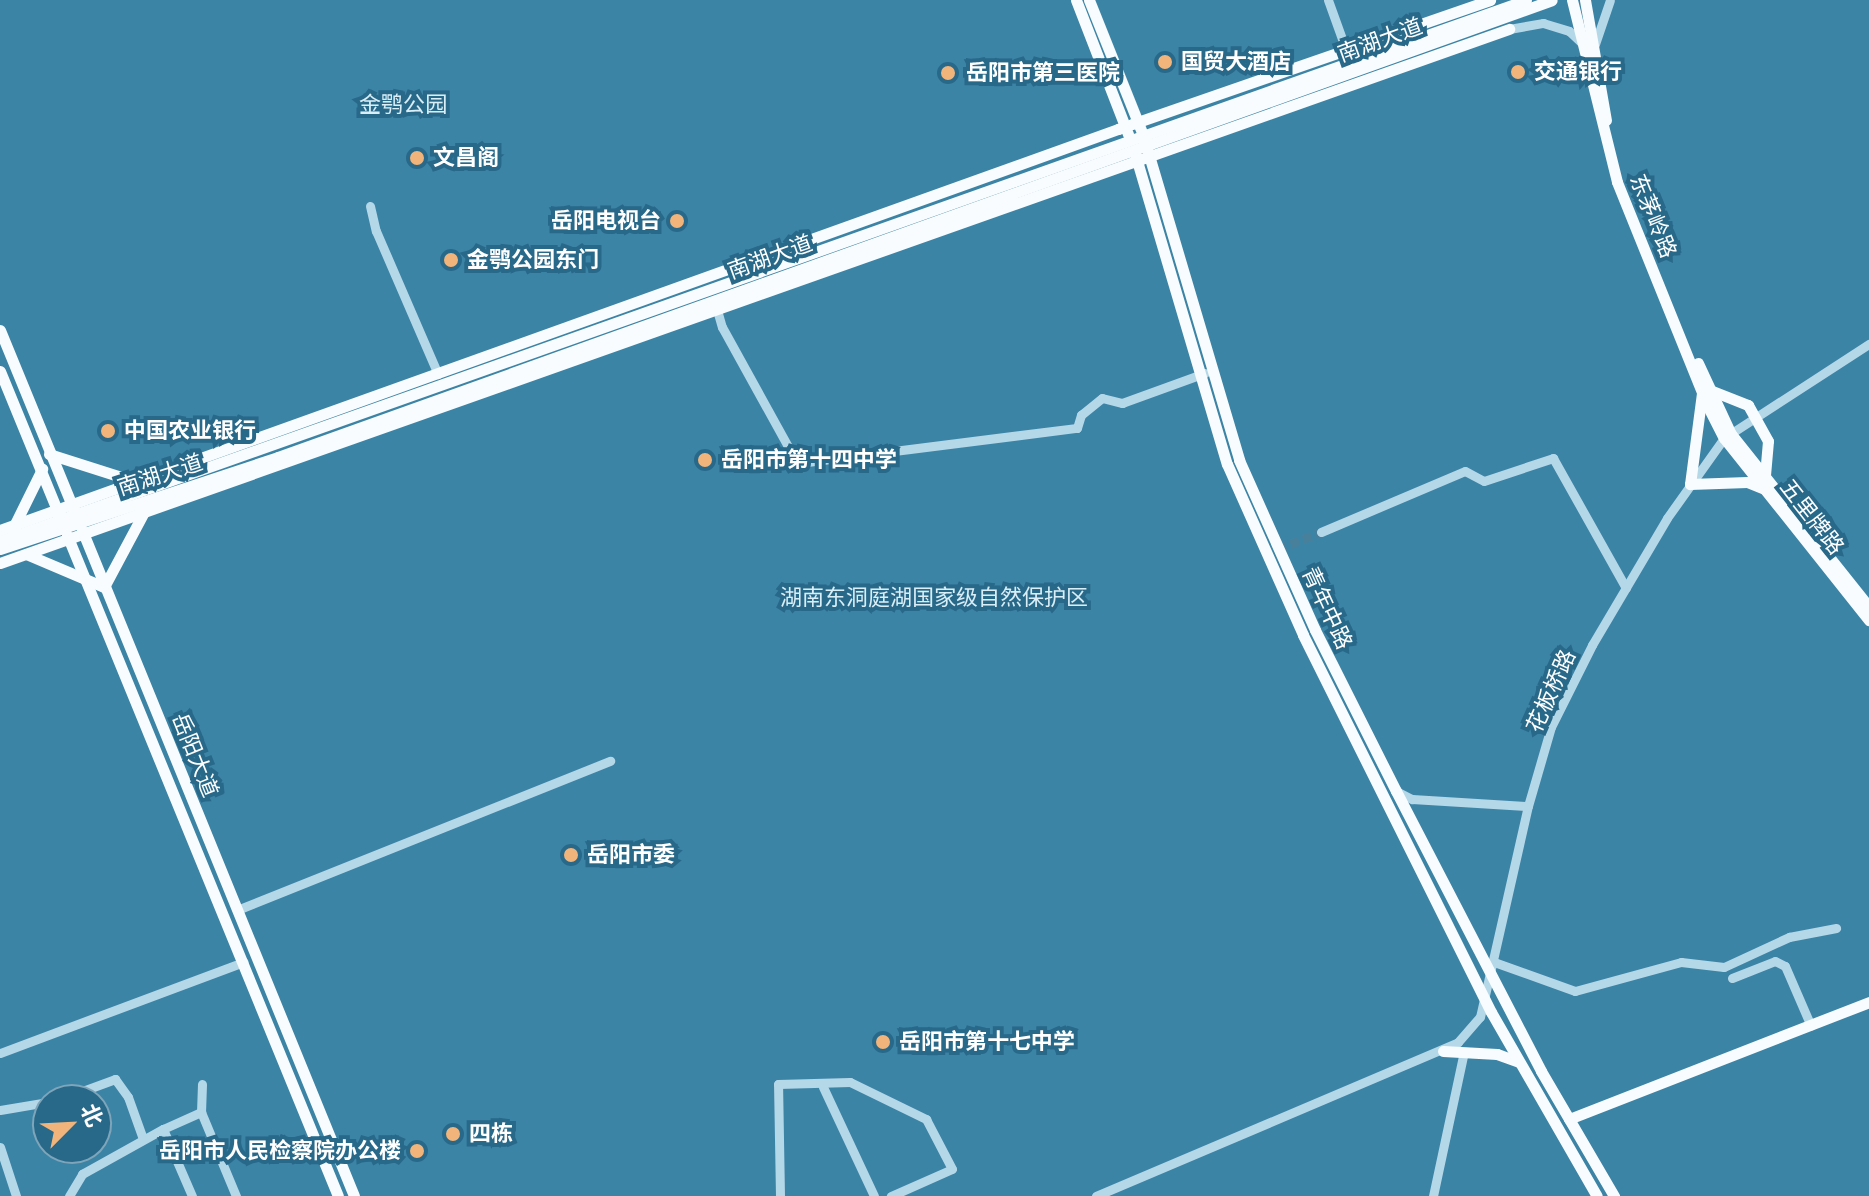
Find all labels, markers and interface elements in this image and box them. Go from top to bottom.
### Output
street label: 南湖大道 [1334,13,1426,67]
place label: 国贸大酒店 [1181,49,1291,75]
marker: 国贸大酒店 [1156,53,1174,71]
place label: 交通银行 [1534,59,1622,85]
place label: 岳阳市第三医院 [966,60,1120,86]
marker: 岳阳市第三医院 [937,62,959,84]
marker: 交通银行 [1509,63,1527,81]
park label: 金鹗公园 [359,92,447,118]
place label: 文昌阁 [433,145,499,171]
marker: 文昌阁 [408,149,426,167]
street label: 东茅岭路 [1624,170,1682,262]
place label: 岳阳电视台 [551,208,661,234]
marker: 岳阳电视台 [668,212,686,230]
street label: 南湖大道 [724,230,816,284]
place label: 金鹗公园东门 [467,247,599,273]
marker: 金鹗公园东门 [442,251,460,269]
place label: 中国农业银行 [124,418,256,444]
marker: 中国农业银行 [99,422,117,440]
place label: 岳阳市第十四中学 [721,447,897,473]
street label: 南湖大道 [114,449,206,501]
marker: 岳阳市第十四中学 [696,451,714,469]
street label: 五里牌路 [1775,474,1849,560]
street label: 青年中路 [1296,563,1358,653]
park label: 湖南东洞庭湖国家级自然保护区 [780,585,1088,611]
street label: 花板桥路 [1521,645,1581,737]
street label: 岳阳大道 [166,709,224,801]
place label: 岳阳市委 [587,842,675,868]
marker: 岳阳市委 [562,846,580,864]
place label: 岳阳市第十七中学 [899,1029,1075,1055]
marker: 岳阳市第十七中学 [874,1033,892,1051]
north arrow [32,1084,112,1164]
text: 北 [72,1098,112,1132]
place label: 四栋 [469,1121,513,1147]
marker: 四栋 [444,1125,462,1143]
place label: 岳阳市人民检察院办公楼 [159,1138,401,1164]
marker: 岳阳市人民检察院办公楼 [408,1142,426,1160]

